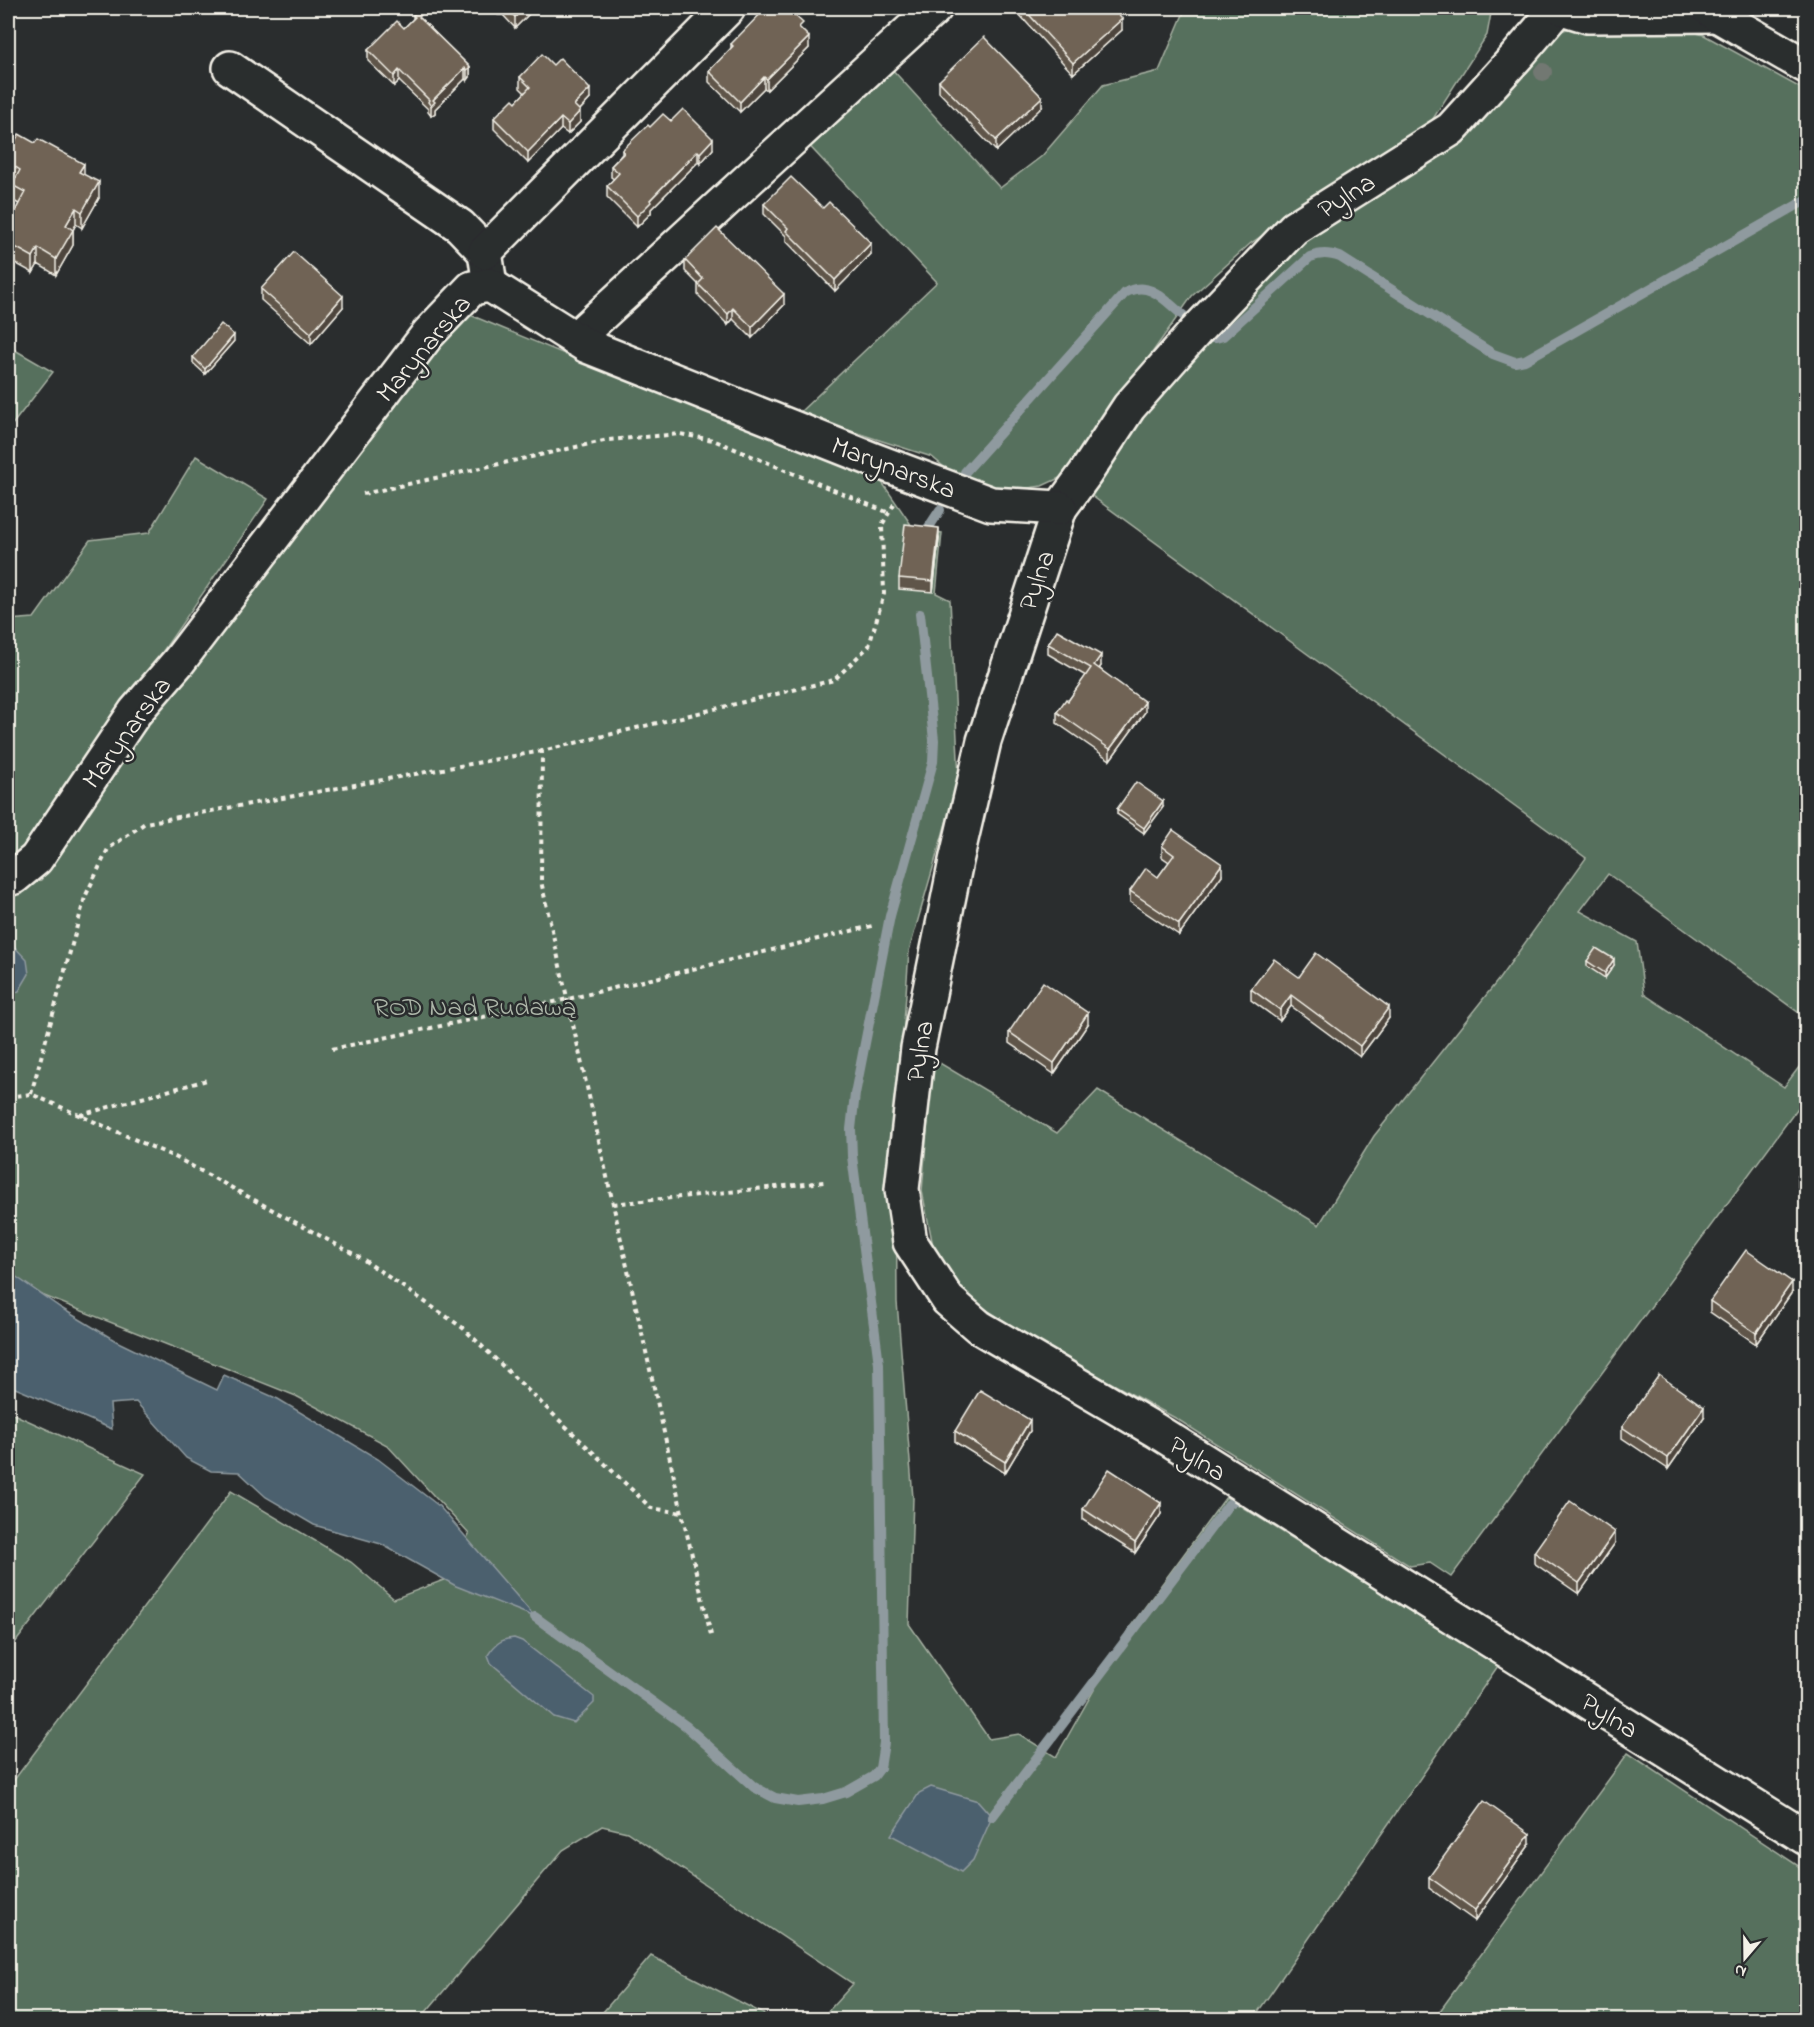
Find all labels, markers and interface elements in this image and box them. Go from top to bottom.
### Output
street label: Pylna [1311,164,1384,230]
street label: Marynarska [368,287,482,412]
street label: Marynarska [825,428,961,511]
street label: Pylna [1010,545,1067,616]
street label: Marynarska [74,669,182,798]
park label: ROD Nad Rudawą [374,989,577,1028]
street label: Pylna [897,1018,946,1085]
street label: Pylna [1160,1427,1233,1493]
street label: Pylna [1572,1684,1645,1750]
north arrow [1715,1928,1775,1988]
text: N [1731,1957,1750,1983]

